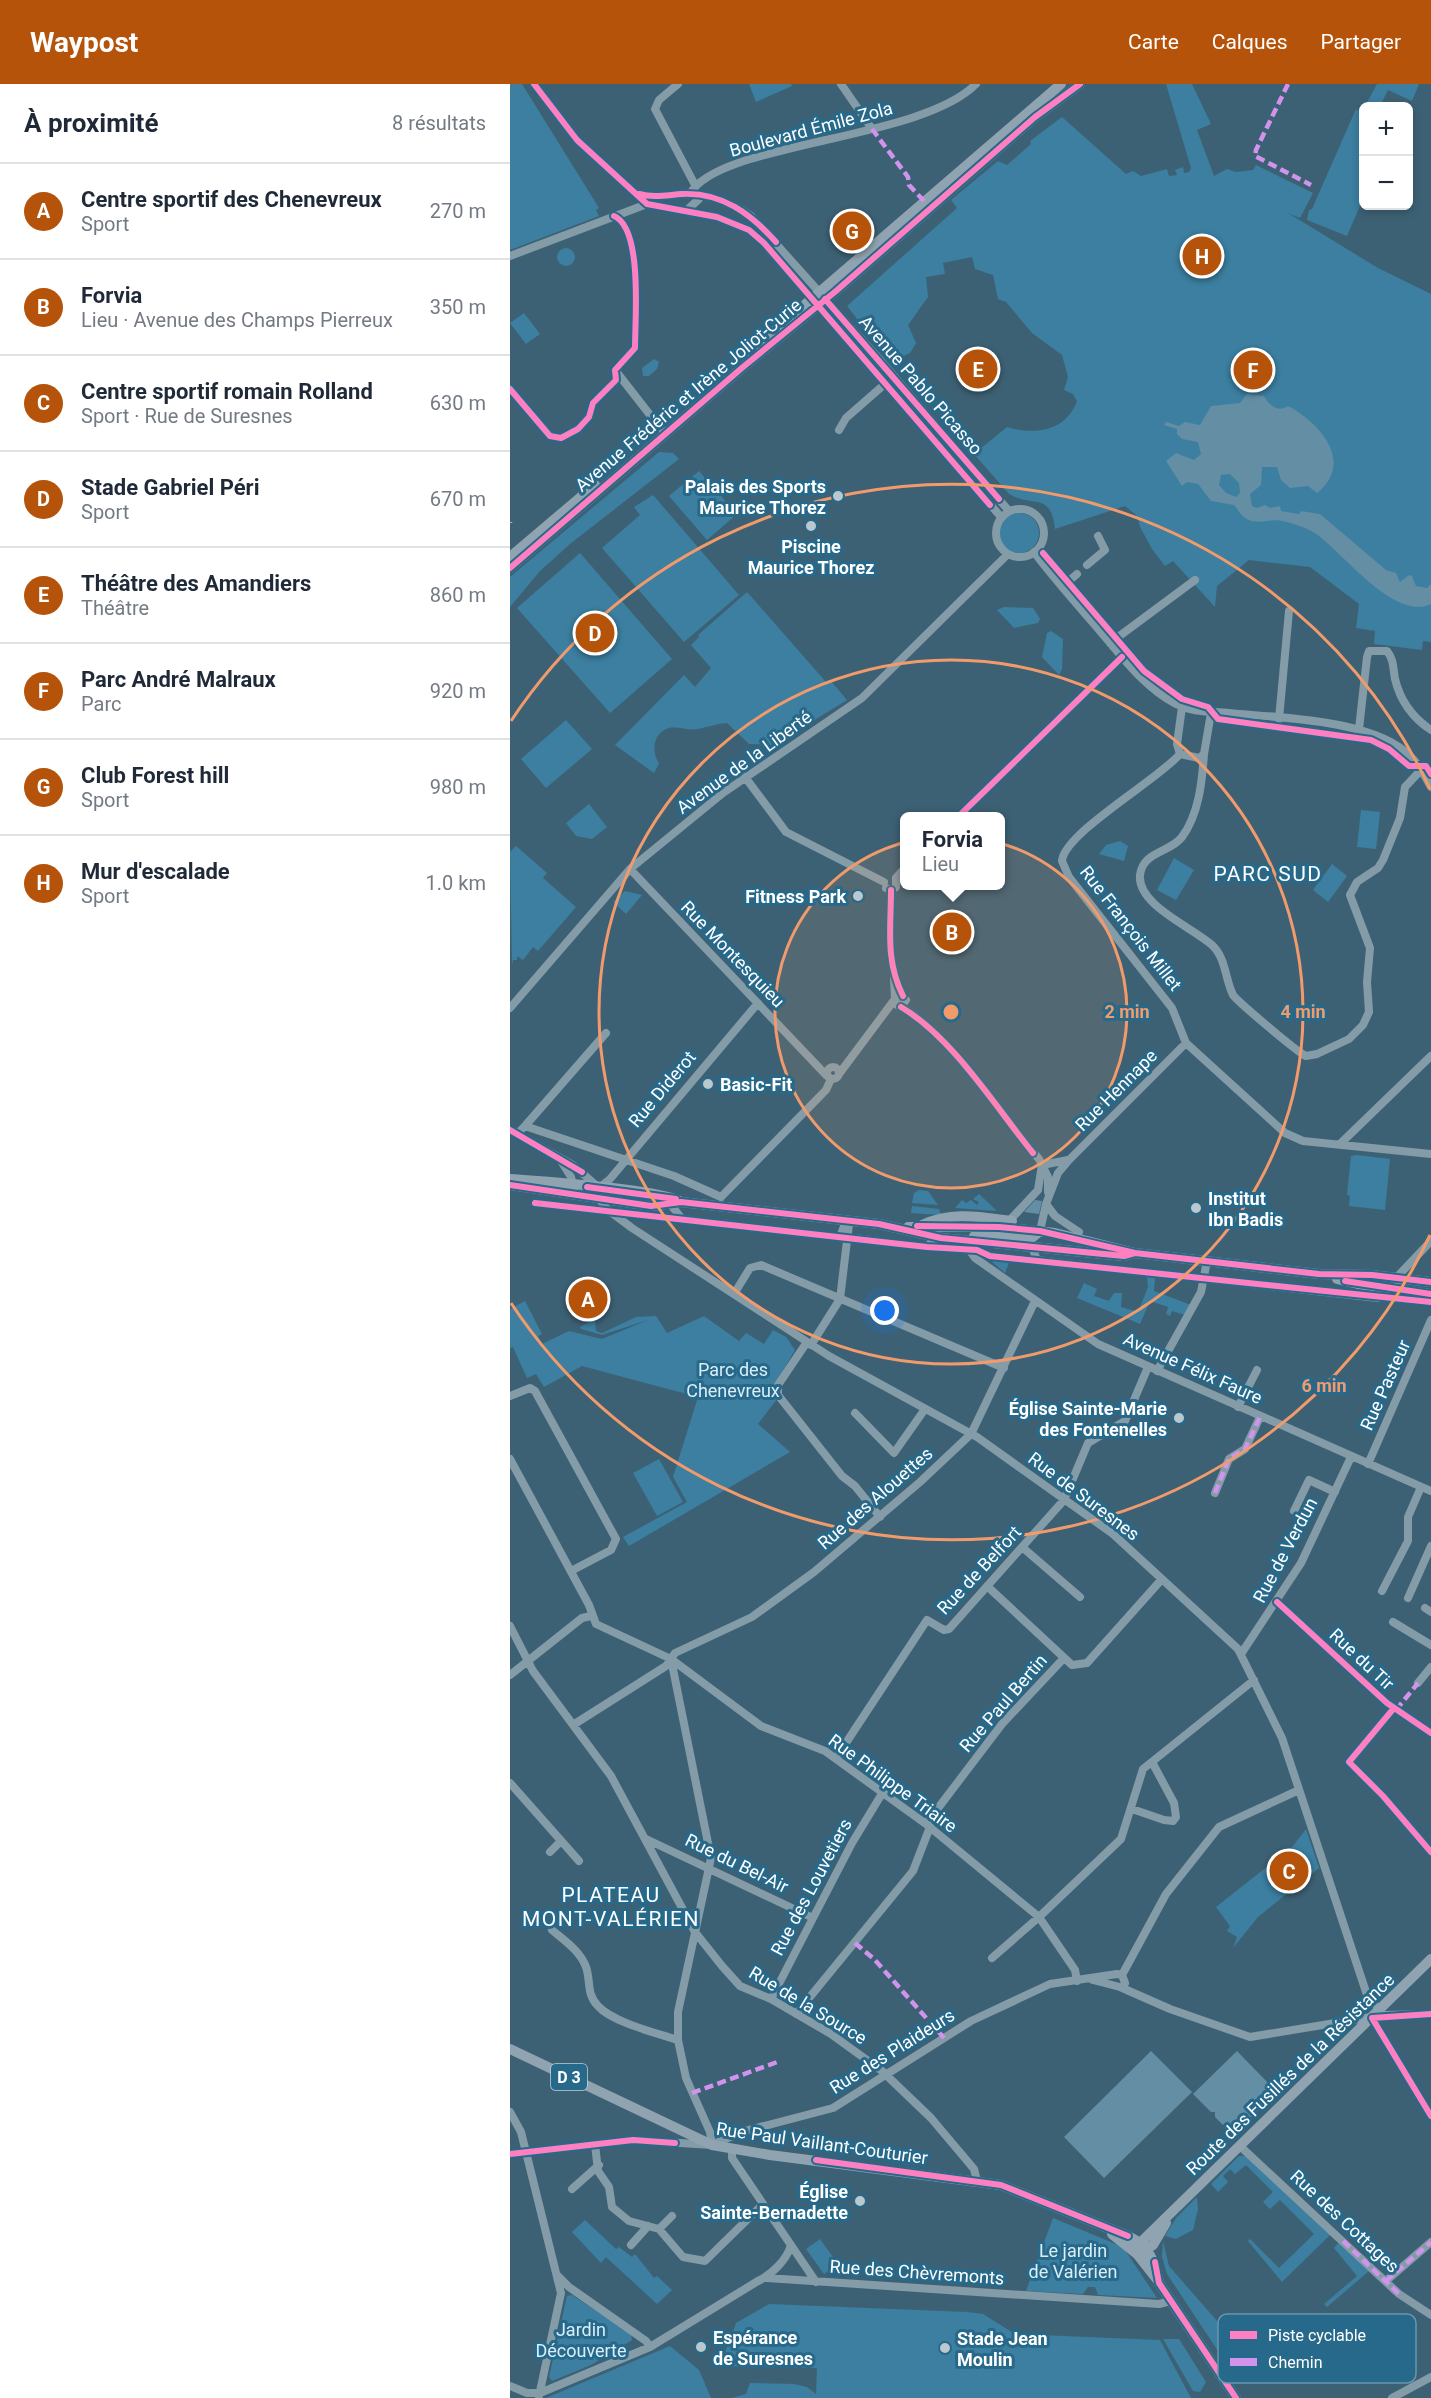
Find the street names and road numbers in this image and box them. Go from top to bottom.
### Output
street label: Boulevard Émile Zola [727,97,895,161]
street label: Avenue Frédéric et Irène Joliot-Curie [571,294,805,496]
street label: Avenue Pablo Picasso [855,311,987,459]
street label: Avenue de la Liberté [672,706,816,818]
street label: Rue François Millet [1076,862,1186,995]
street label: Rue Montesquieu [677,896,789,1012]
street label: Rue Hennape [1071,1045,1161,1135]
street label: Rue Diderot [624,1047,700,1131]
street label: Avenue Félix Faure [1120,1328,1266,1408]
street label: Rue Pasteur [1356,1337,1414,1433]
street label: Rue des Alouettes [813,1443,937,1553]
street label: Rue de Suresnes [1024,1447,1144,1545]
street label: Rue de Verdun [1249,1494,1321,1606]
street label: Rue de Belfort [933,1521,1025,1619]
street label: Rue du Tir [1325,1624,1399,1694]
street label: Rue Paul Bertin [955,1650,1051,1756]
street label: Rue Philippe Triaire [825,1729,961,1837]
street label: Rue des Louvetiers [766,1815,856,1959]
street label: Rue du Bel-Air [682,1829,792,1897]
street label: Rue de la Source [745,1962,871,2048]
street label: Route des Fusillés de la Résistance [1182,1969,1398,2179]
street label: Rue des Plaideurs [826,2004,958,2098]
road number: D 3 [551,2064,587,2090]
street label: Rue Paul Vaillant-Couturier [715,2118,929,2168]
street label: Rue des Cottages [1286,2165,1404,2277]
street label: Rue des Chèvremonts [829,2255,1005,2289]

